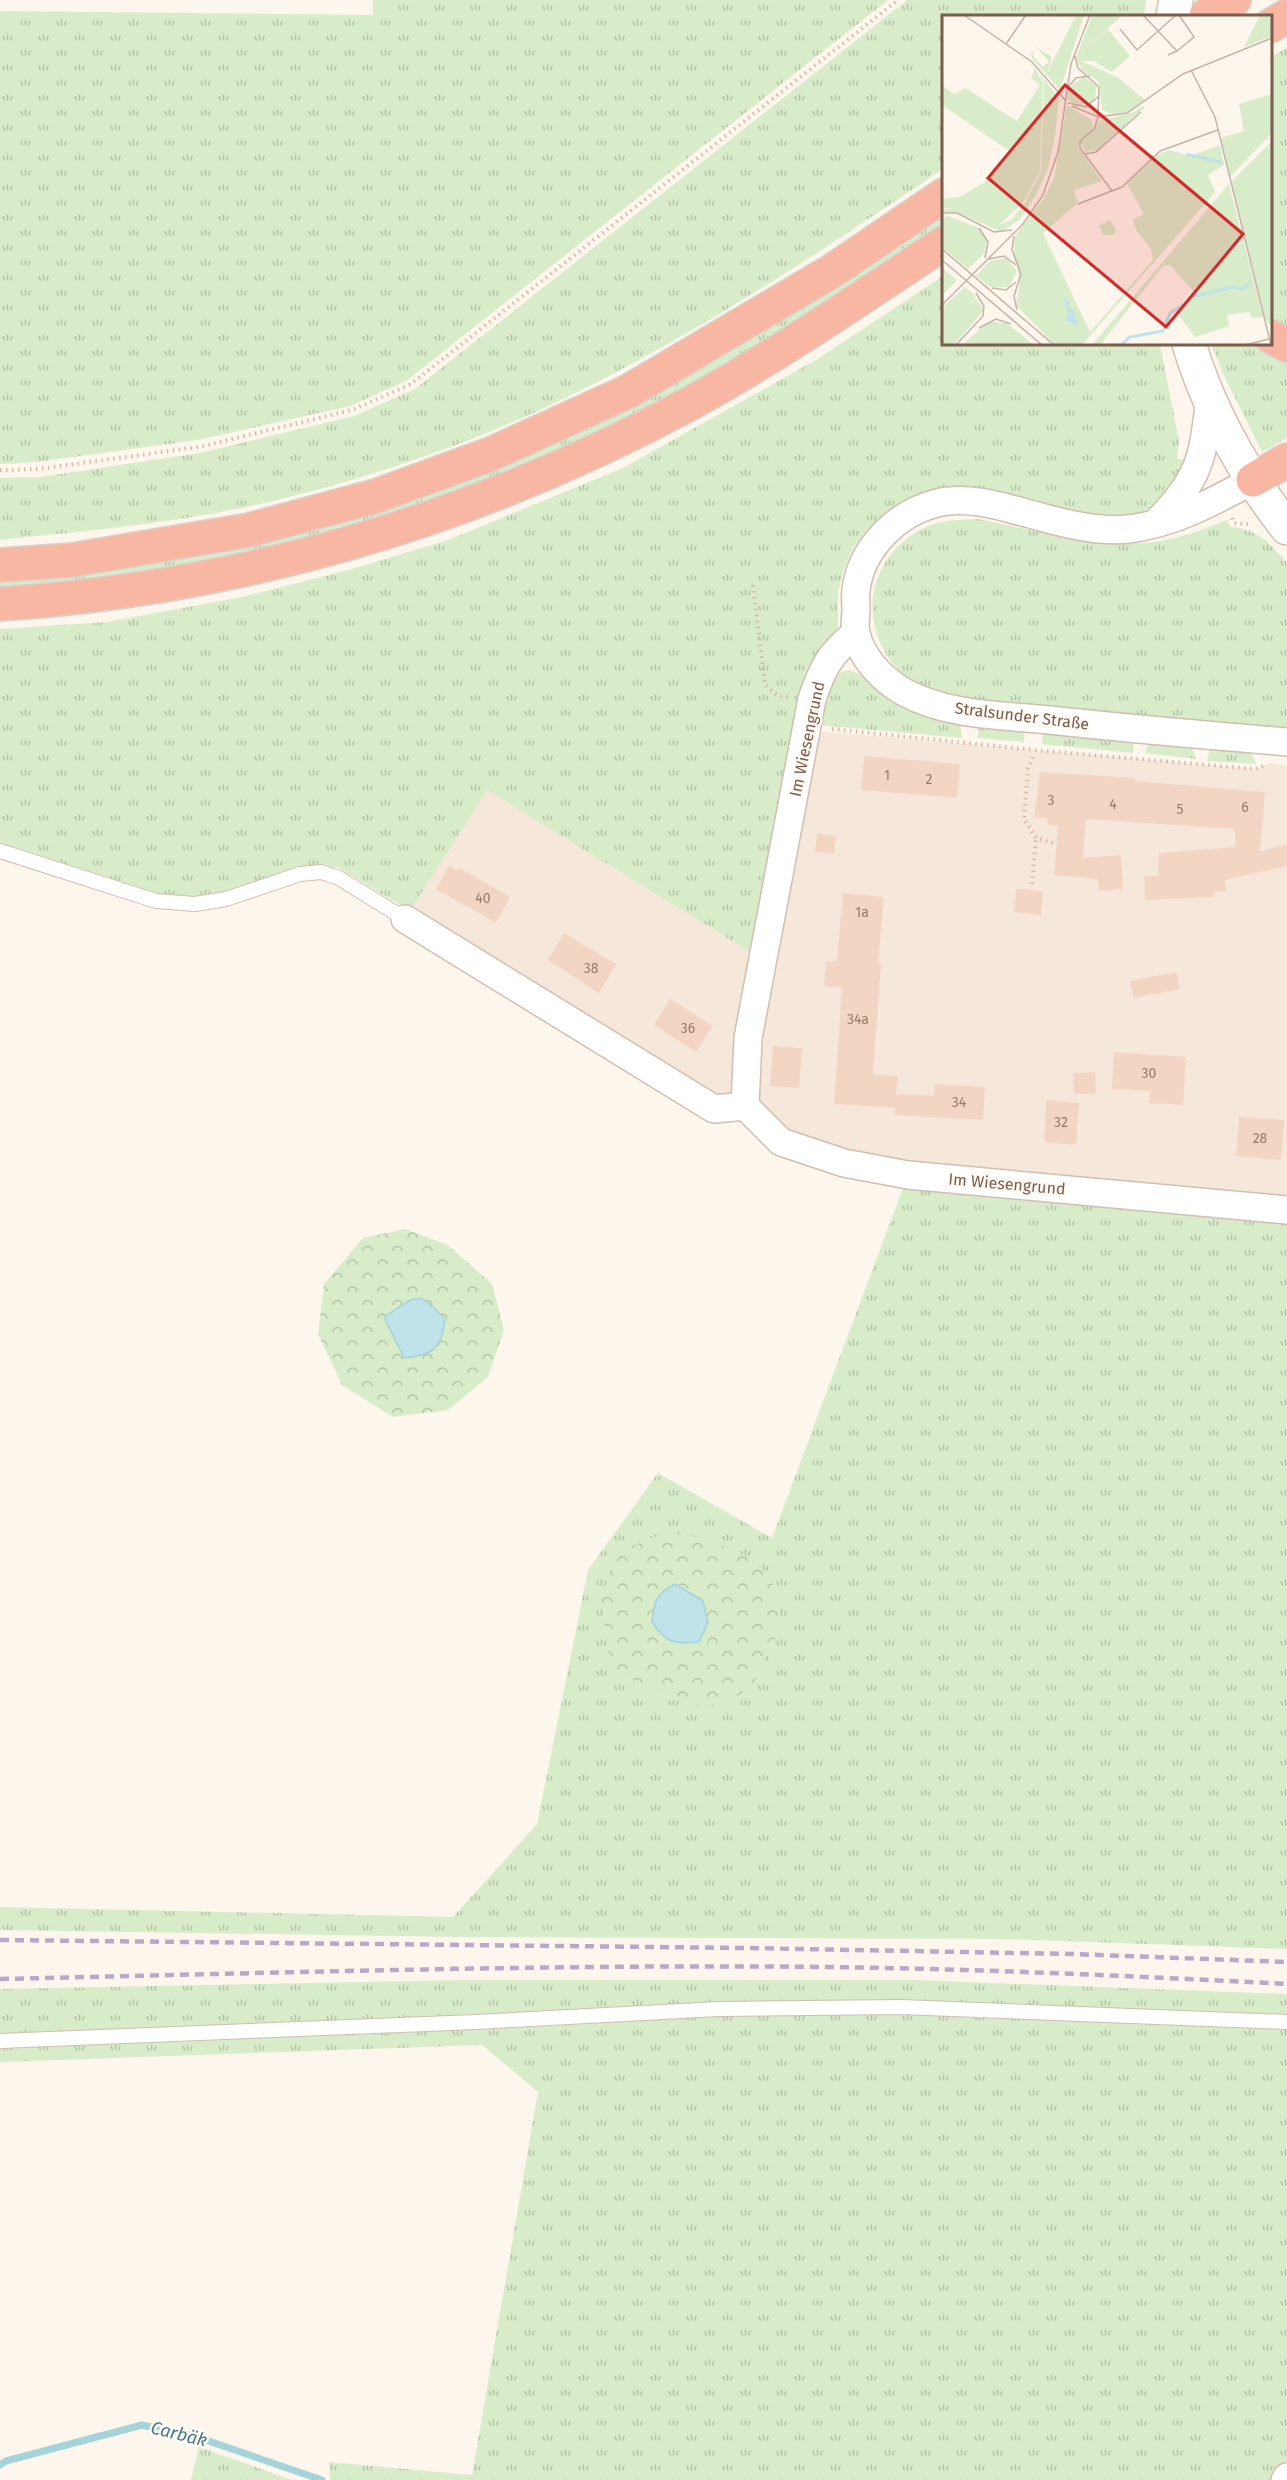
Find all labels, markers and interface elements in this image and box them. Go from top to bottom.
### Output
inset map [942,15,1272,345]
street label: Im Wiesengrund [785,680,829,798]
street label: Stralsunder Straße [954,698,1090,734]
house number: 1 [884,767,890,784]
house number: 2 [926,771,933,788]
house number: 3 [1048,792,1055,809]
house number: 4 [1109,796,1117,813]
house number: 6 [1241,799,1249,816]
house number: 5 [1176,801,1184,818]
house number: 40 [475,890,491,907]
house number: 1a [855,904,869,921]
house number: 38 [584,960,599,977]
house number: 34a [847,1011,869,1028]
house number: 36 [681,1020,695,1037]
house number: 30 [1142,1065,1157,1082]
house number: 34 [952,1094,967,1111]
house number: 32 [1054,1114,1068,1131]
house number: 28 [1253,1130,1268,1147]
street label: Im Wiesengrund [948,1169,1066,1199]
water label: Carbäk [149,2416,210,2452]

